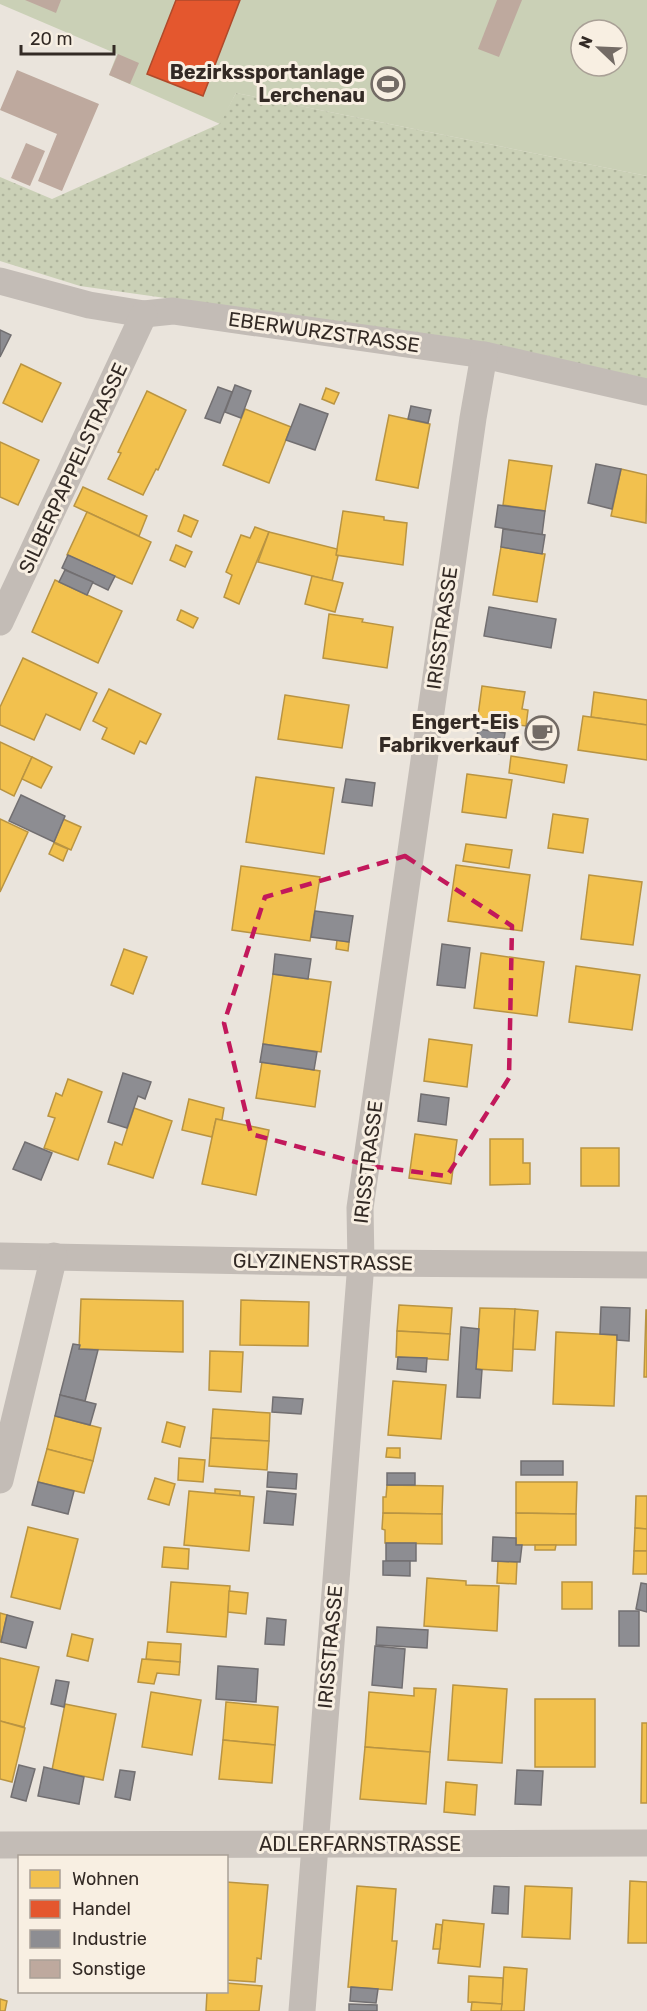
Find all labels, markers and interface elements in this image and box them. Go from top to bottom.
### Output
scale bar [21,18,114,56]
north arrow [569,18,629,78]
text: 20 m [30,28,72,50]
text: N [575,33,597,51]
place label: Bezirkssportanlage Lerchenau [170,60,365,107]
sports icon: Bezirkssportanlage Lerchenau [370,66,406,102]
street label: EBERWURZSTRASSE [227,307,421,357]
street label: SILBERPAPPELSTRASSE [14,359,132,577]
street label: IRISSTRASSE [422,565,462,691]
place label: Engert-Eis Fabrikverkauf [379,710,519,757]
cafe icon: Engert-Eis Fabrikverkauf [524,715,560,751]
street label: IRISSTRASSE [349,1099,387,1225]
street label: GLYZINENSTRASSE [233,1248,413,1276]
street label: IRISSTRASSE [313,1584,347,1710]
street label: ADLERFARNSTRASSE [259,1832,461,1856]
legend [18,1855,228,1993]
text: Wohnen [72,1868,139,1890]
text: Handel [72,1898,131,1920]
text: Industrie [72,1928,147,1950]
text: Sonstige [72,1958,146,1980]

